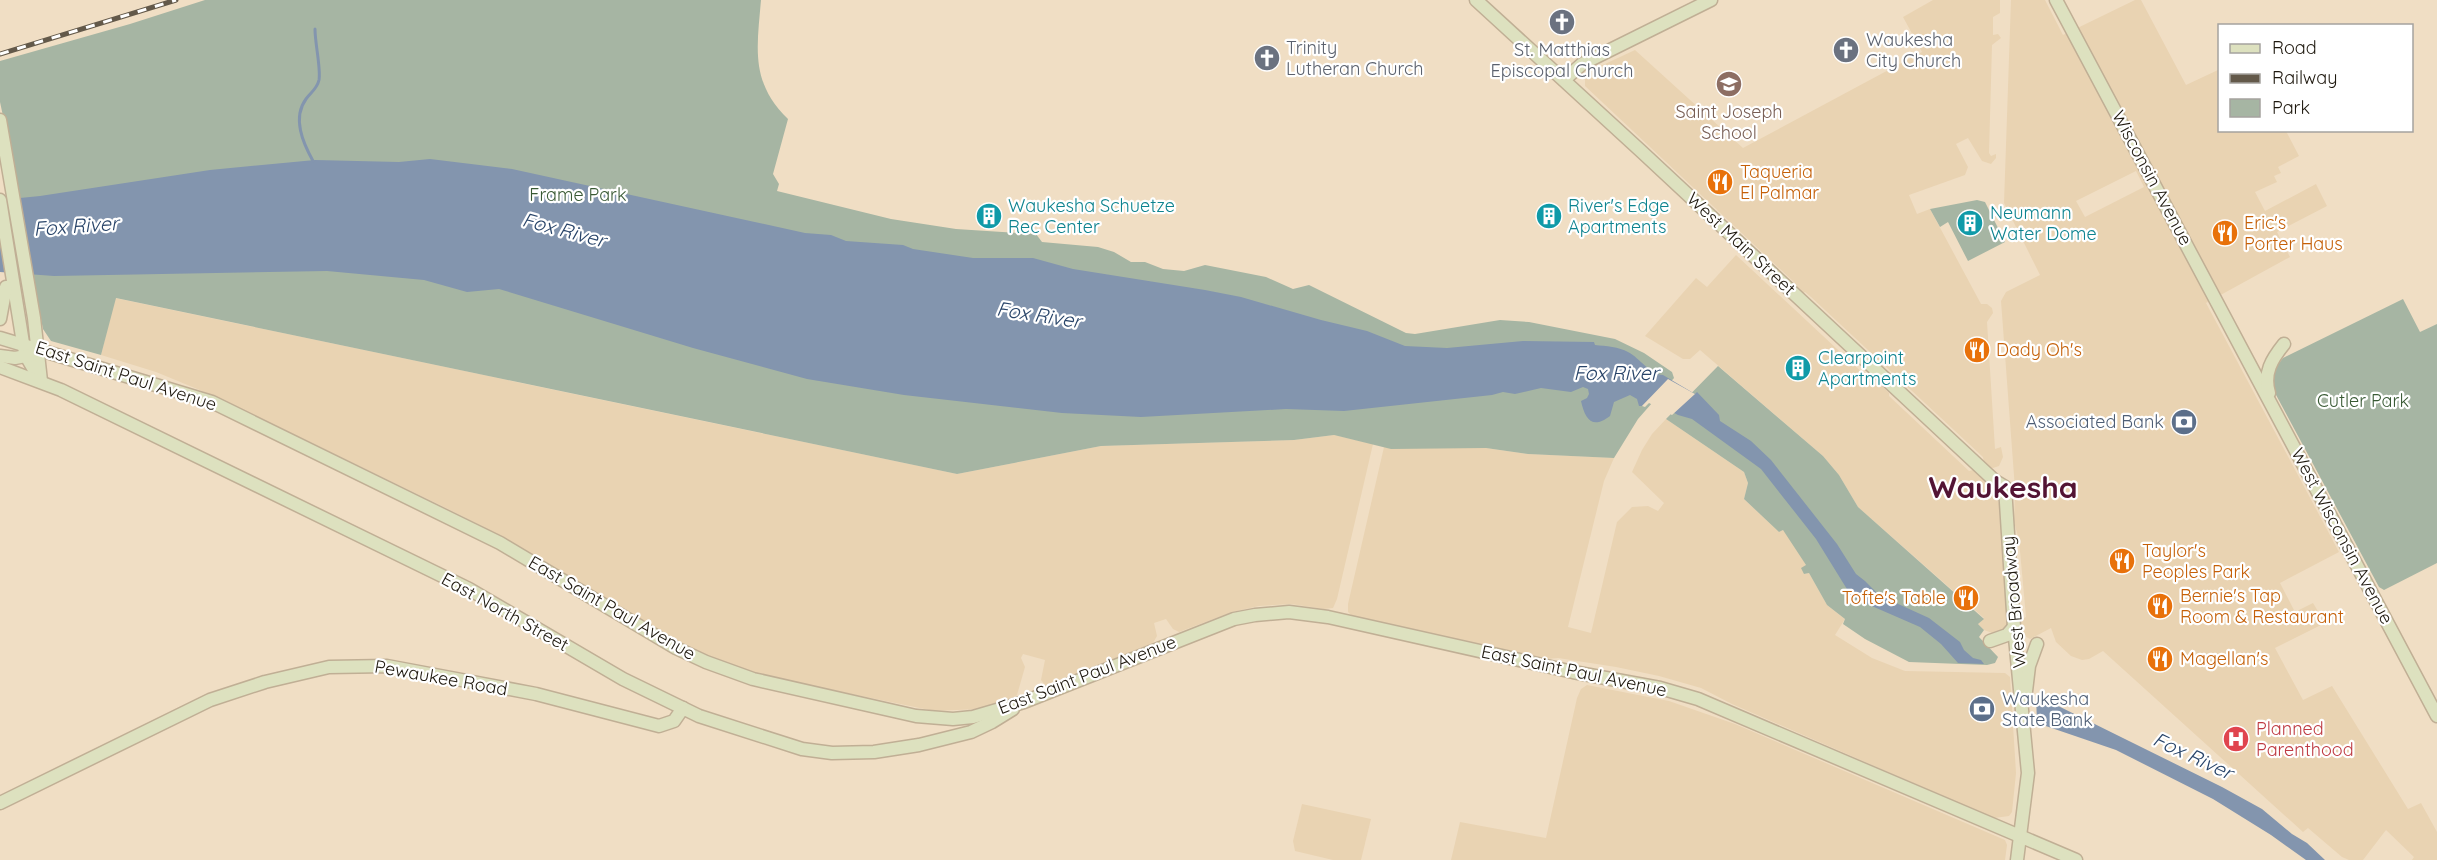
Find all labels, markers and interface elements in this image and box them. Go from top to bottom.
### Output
church icon: St. Matthias Episcopal Church [1547,7,1577,37]
legend [2218,24,2413,132]
place label: Waukesha City Church [1866,28,1961,72]
church icon: Waukesha City Church [1831,35,1861,65]
place label: Trinity Lutheran Church [1286,36,1424,80]
text: Road [2272,36,2317,59]
place label: St. Matthias Episcopal Church [1491,38,1633,82]
church icon: Trinity Lutheran Church [1252,43,1282,73]
text: Railway [2272,66,2338,89]
school or university icon: Saint Joseph School [1714,69,1744,99]
text: Park [2272,96,2310,119]
place label: Saint Joseph School [1675,100,1783,144]
street label: Wisconsin Avenue [2107,106,2198,249]
place label: Taqueria El Palmar [1740,160,1819,204]
restaurant icon: Taqueria El Palmar [1705,167,1735,197]
park label: Frame Park [529,183,627,206]
street label: West Main Street [1682,187,1801,300]
place label: Waukesha Schuetze Rec Center [1008,194,1175,238]
place label: River's Edge Apartments [1568,194,1669,238]
building icon: Waukesha Schuetze Rec Center [974,201,1004,231]
building icon: River's Edge Apartments [1534,201,1564,231]
place label: Neumann Water Dome [1990,201,2097,245]
water label: Fox River [520,206,611,253]
building icon: Neumann Water Dome [1955,208,1985,238]
water label: Fox River [33,210,122,241]
place label: Eric's Porter Haus [2244,211,2343,255]
restaurant icon: Eric's Porter Haus [2210,218,2240,248]
water label: Fox River [995,295,1085,334]
street label: East Saint Paul Avenue [33,335,220,416]
restaurant icon: Dady Oh's [1962,335,1992,365]
place label: Dady Oh's [1996,338,2082,361]
place label: Clearpoint Apartments [1818,346,1916,390]
building icon: Clearpoint Apartments [1783,353,1813,383]
water label: Fox River [1573,360,1661,385]
park label: Cutler Park [2317,389,2409,412]
bank icon: Associated Bank [2169,407,2199,437]
place label: Associated Bank [2026,410,2164,433]
street label: West Wisconsin Avenue [2286,444,2399,628]
district label: Waukesha [1928,468,2078,506]
street label: West Broadway [1996,535,2031,669]
place label: Taylor's Peoples Park [2142,539,2250,583]
restaurant icon: Taylor's Peoples Park [2107,546,2137,576]
street label: East Saint Paul Avenue [525,550,700,665]
street label: East North Street [438,567,573,656]
restaurant icon: Tofte's Table [1951,583,1981,613]
place label: Bernie's Tap Room & Restaurant [2180,584,2344,628]
place label: Tofte's Table [1842,586,1946,609]
restaurant icon: Bernie's Tap Room & Restaurant [2145,591,2175,621]
street label: East Saint Paul Avenue [994,630,1179,719]
street label: East Saint Paul Avenue [1479,640,1669,701]
restaurant icon: Magellan's [2145,644,2175,674]
place label: Magellan's [2180,647,2268,670]
street label: Pewaukee Road [373,655,509,701]
place label: Waukesha State Bank [2002,687,2093,731]
bank icon: Waukesha State Bank [1967,694,1997,724]
place label: Planned Parenthood [2256,717,2354,761]
hospital icon: Planned Parenthood [2221,724,2251,754]
water label: Fox River [2149,726,2239,786]

